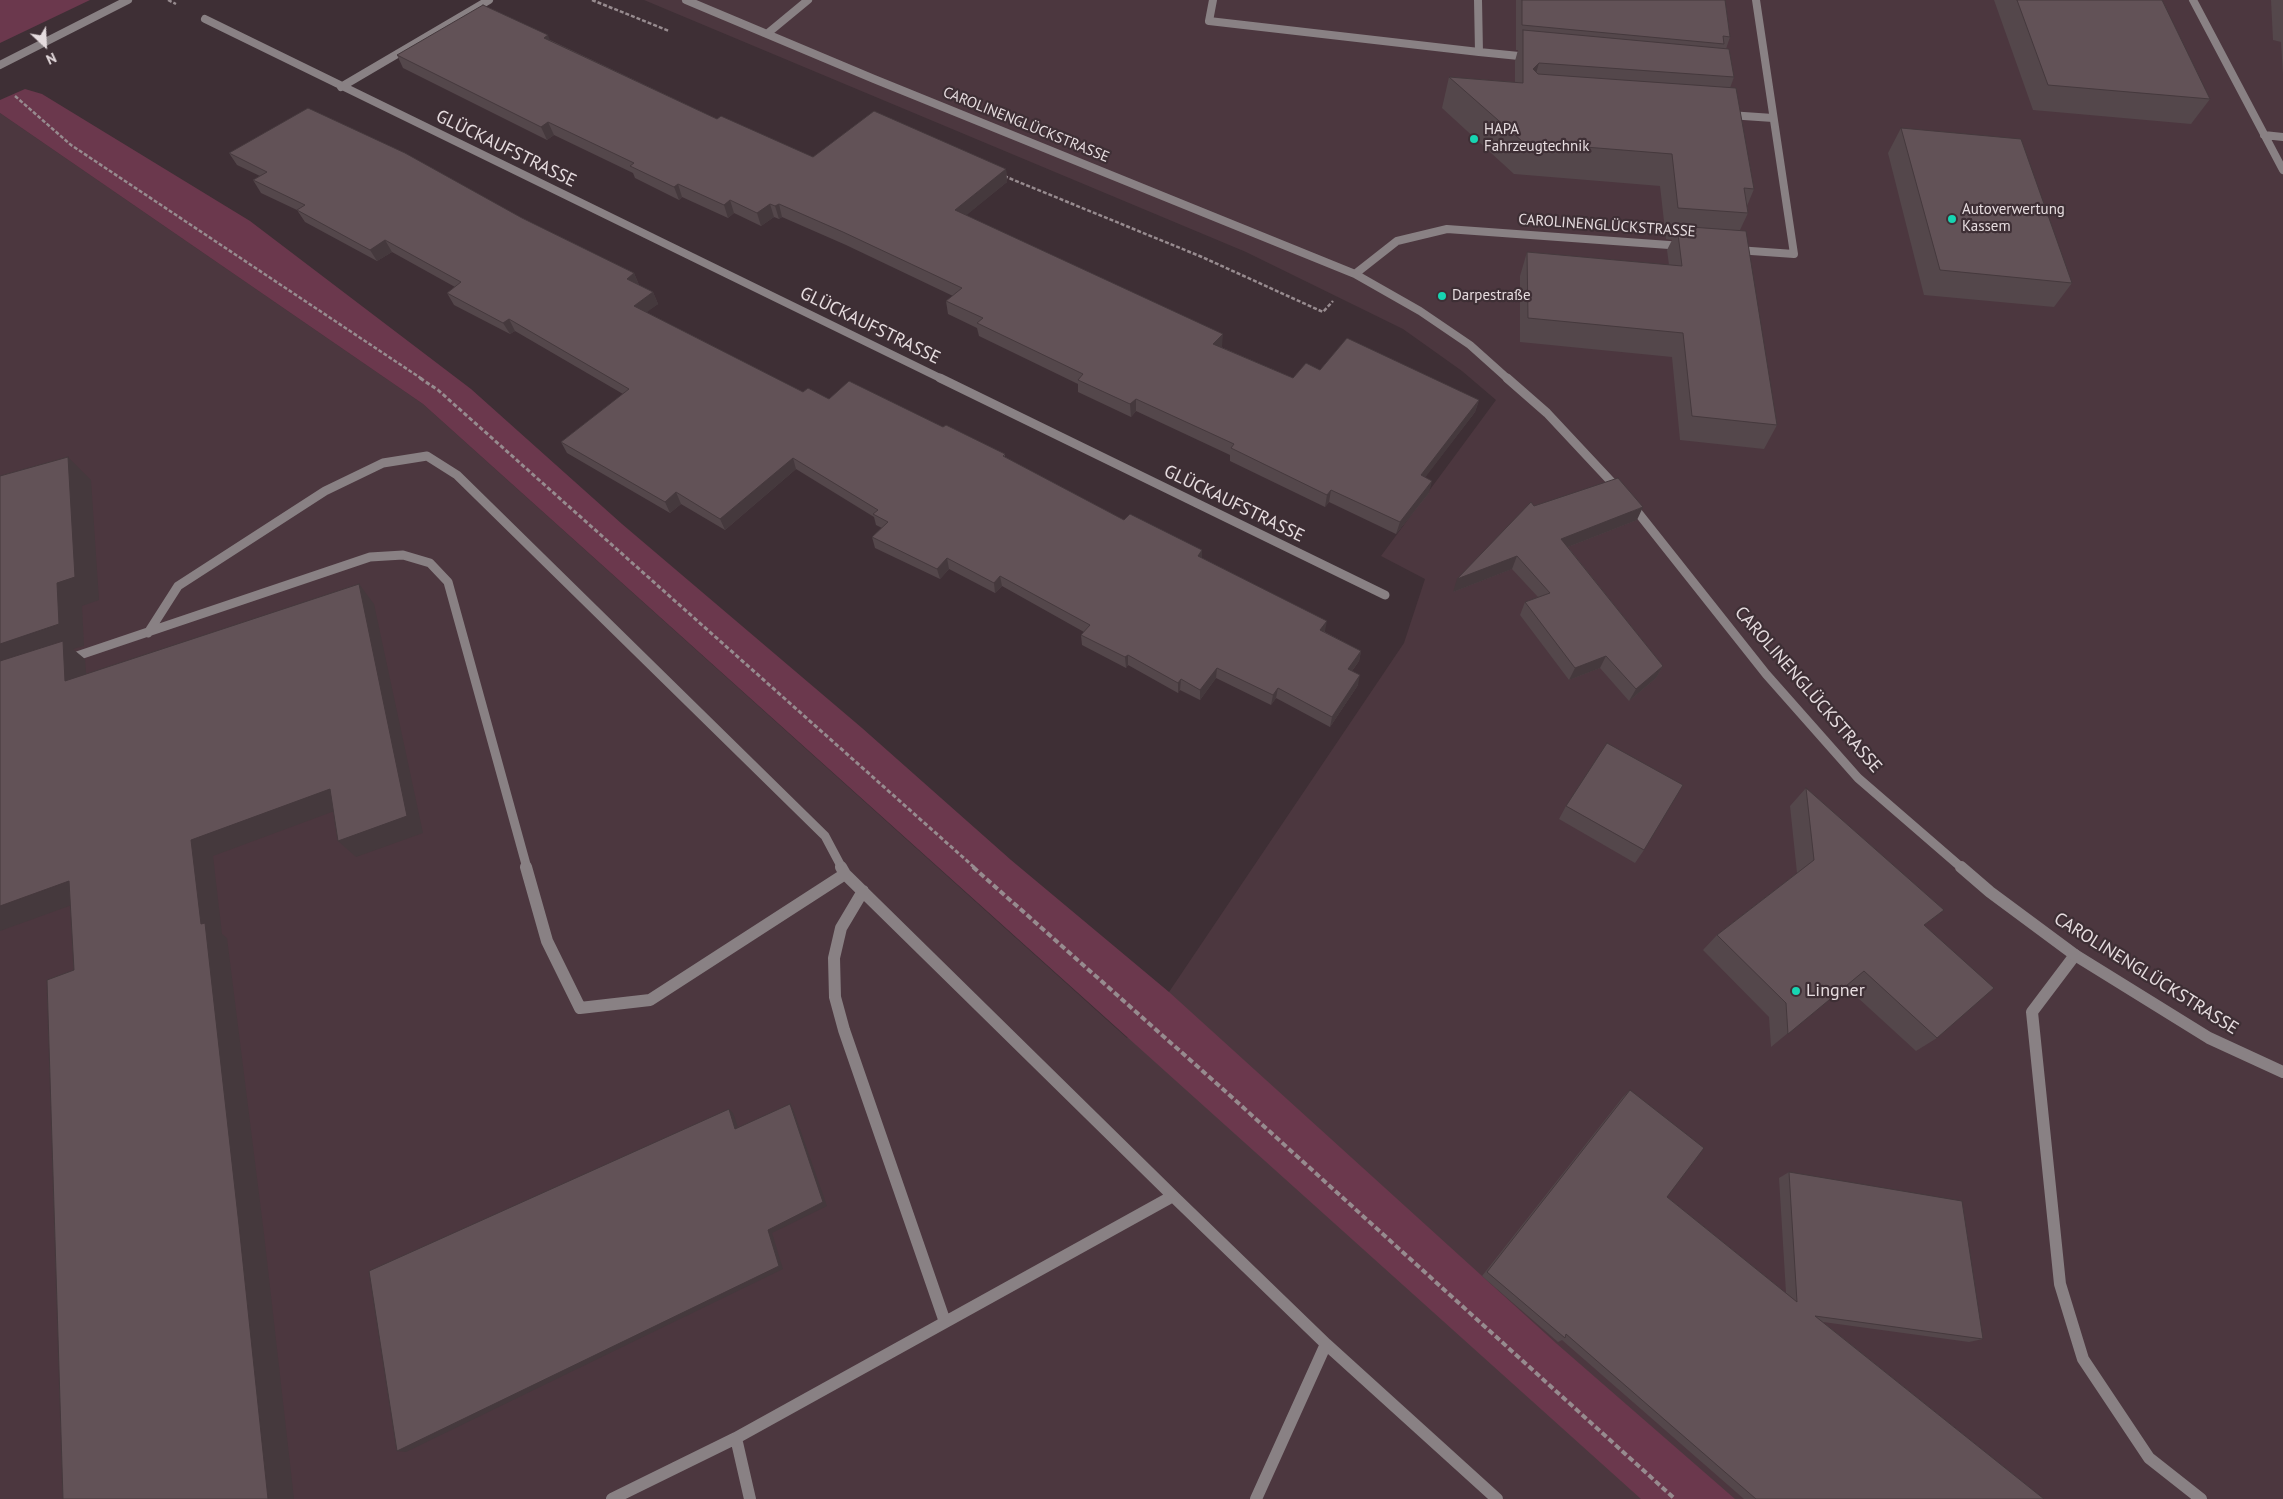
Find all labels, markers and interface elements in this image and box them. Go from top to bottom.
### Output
north arrow [20,20,70,70]
text: N [43,48,59,69]
street label: CAROLINENGLÜCKSTRASSE [940,83,1112,167]
street label: GLÜCKAUFSTRASSE [432,106,580,192]
place label: HAPA Fahrzeugtechnik [1484,121,1589,156]
marker: HAPA Fahrzeugtechnik [1468,133,1480,145]
place label: Autoverwertung Kassem [1962,201,2065,236]
street label: CAROLINENGLÜCKSTRASSE [1518,211,1696,241]
marker: Autoverwertung Kassem [1946,213,1958,225]
street label: GLÜCKAUFSTRASSE [796,283,944,369]
place label: Darpestraße [1452,287,1531,305]
marker: Darpestraße [1436,290,1448,302]
street label: GLÜCKAUFSTRASSE [1160,461,1308,547]
street label: CAROLINENGLÜCKSTRASSE [1730,602,1886,778]
street label: CAROLINENGLÜCKSTRASSE [2050,908,2242,1040]
place label: Lingner [1806,980,1865,1002]
marker: Lingner [1790,985,1802,997]

